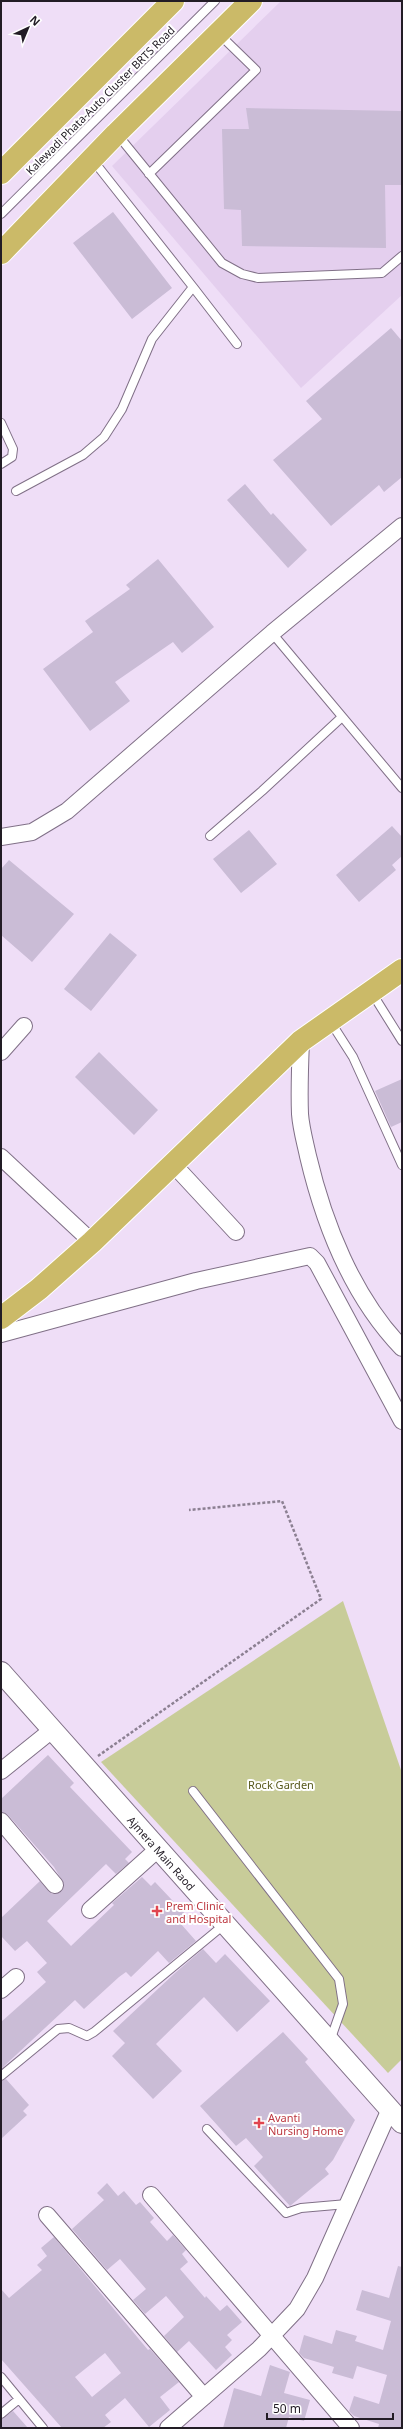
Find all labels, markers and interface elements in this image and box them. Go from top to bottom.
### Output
north arrow [8,8,48,48]
text: N [27,12,44,29]
street label: Kalewadi Phata-Auto Cluster BRTS Road [22,22,178,178]
park label: Rock Garden [248,1777,314,1792]
street label: Ajmera Main Raod [125,1812,199,1893]
place label: Prem Clinic and Hospital [166,1898,231,1926]
marker: Prem Clinic and Hospital [151,1905,163,1917]
place label: Avanti Nursing Home [268,2110,344,2138]
marker: Avanti Nursing Home [253,2117,265,2129]
scale bar [267,2395,393,2421]
text: 50 m [273,2400,301,2417]

